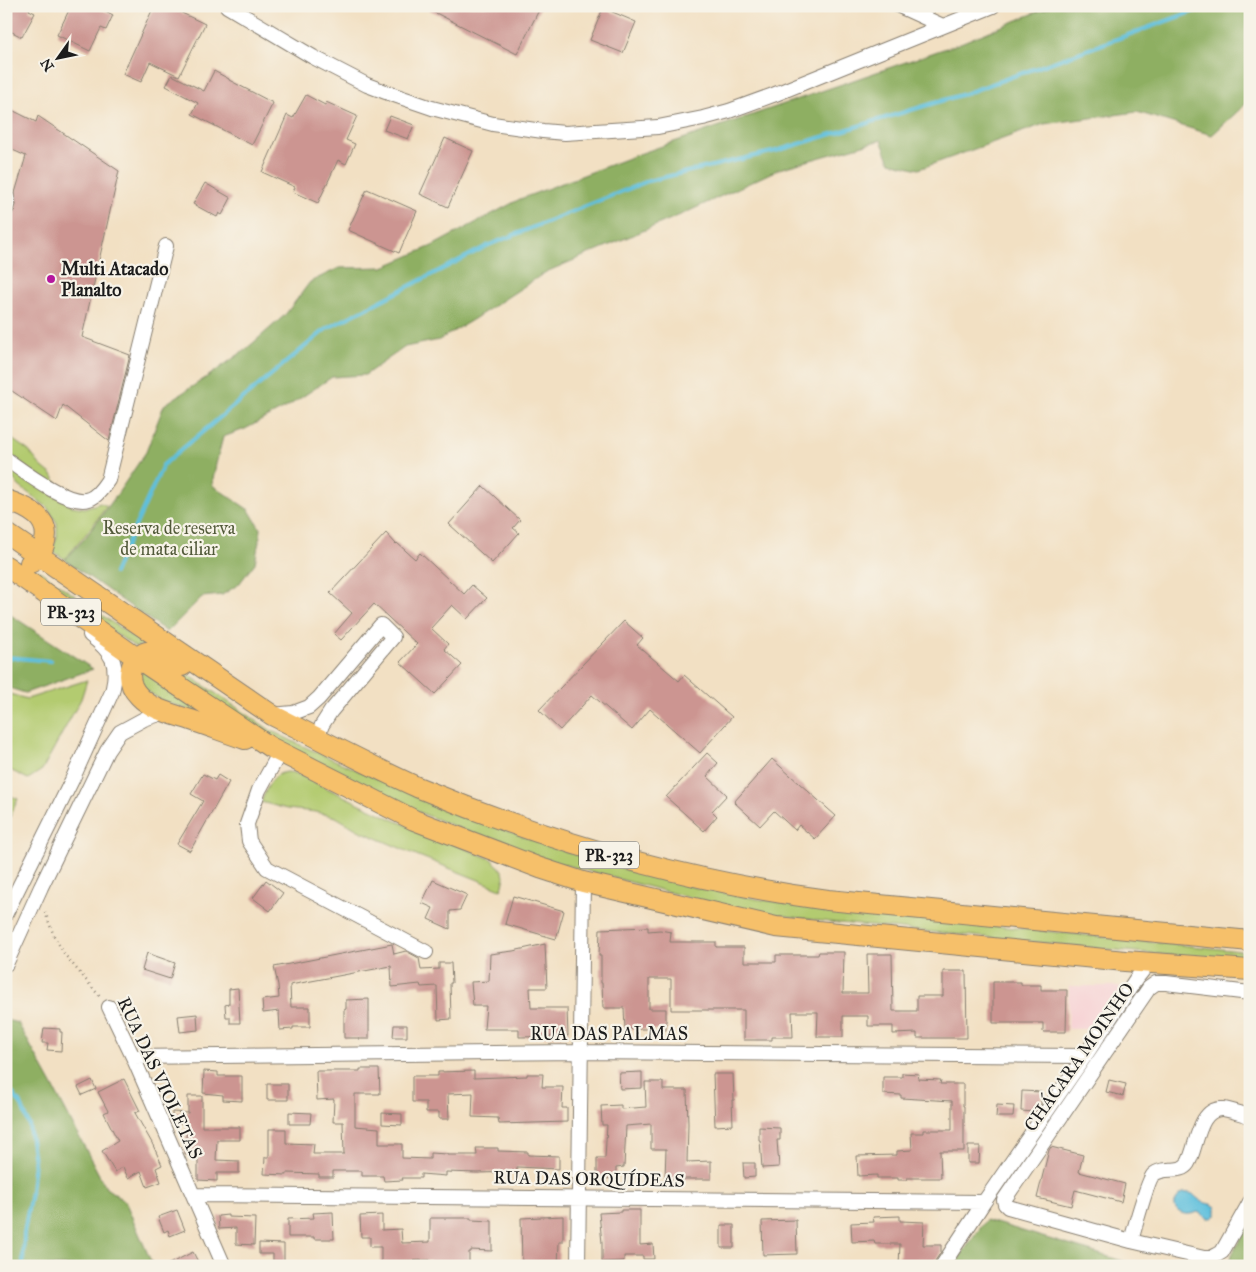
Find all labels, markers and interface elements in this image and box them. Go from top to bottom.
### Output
north arrow [32,32,82,82]
text: N [37,55,58,74]
place label: Multi Atacado Planalto [61,258,168,301]
marker: Multi Atacado Planalto [45,273,57,285]
park label: Reserva de reserva de mata ciliar [103,517,236,560]
road number: PR-323 [41,598,101,626]
road number: PR-323 [579,842,639,868]
street label: CHÁCARA MOINHO [1018,977,1139,1136]
street label: RUA DAS VIOLETAS [113,994,207,1162]
street label: RUA DAS PALMAS [530,1023,688,1045]
street label: RUA DAS ORQUÍDEAS [493,1164,685,1192]

